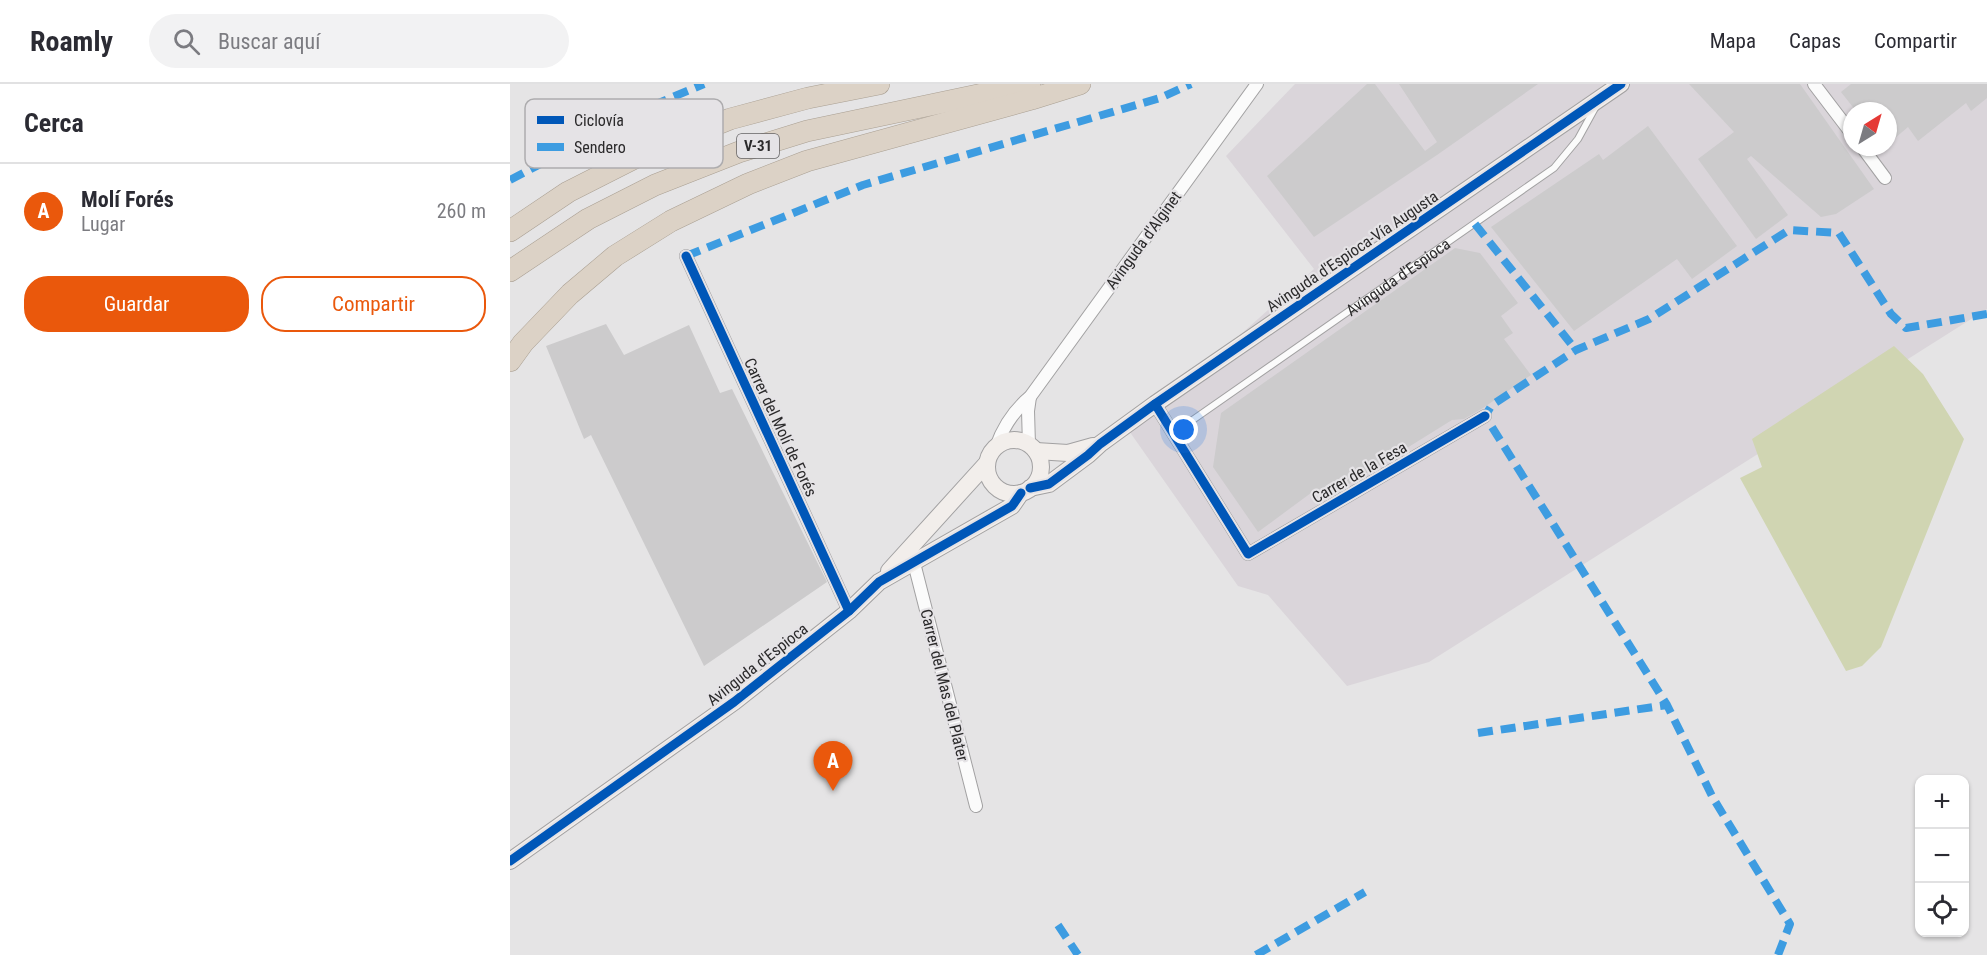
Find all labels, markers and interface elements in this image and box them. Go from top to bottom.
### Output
search box [149,14,569,68]
text: Roamly [30,25,113,58]
icon: search [170,25,203,58]
text: Buscar aquí [218,29,320,54]
text: Mapa [1710,29,1756,53]
text: Capas [1789,29,1841,53]
text: Compartir [1874,29,1957,53]
legend [525,99,723,168]
north arrow [1843,102,1897,156]
text: Cerca [24,108,84,138]
text: Ciclovía [574,111,624,130]
road number: V-31 [737,134,779,158]
text: Sendero [574,138,626,157]
street label: Avinguda d'Espioca-Vía Augusta [1263,186,1441,316]
text: Molí Forés [81,187,174,212]
street label: Avinguda d'Alginet [1102,187,1185,293]
text: A [38,199,49,223]
text: 260 m [437,199,486,223]
text: Lugar [81,212,125,236]
street label: Avinguda d'Espioca [1342,234,1454,320]
button: Guardar [24,276,249,332]
button: Compartir [261,276,486,332]
street label: Carrer del Molí de Forés [740,355,821,499]
your location [1169,415,1198,444]
street label: Carrer de la Fesa [1308,438,1410,507]
street label: Carrer del Mas del Plater [916,607,973,763]
street label: Avinguda d'Espioca [703,619,811,710]
pin: A [814,742,852,791]
map controls [1915,775,1969,937]
button: + [1915,775,1969,829]
button: − [1915,829,1969,883]
button: locate [1915,883,1969,937]

